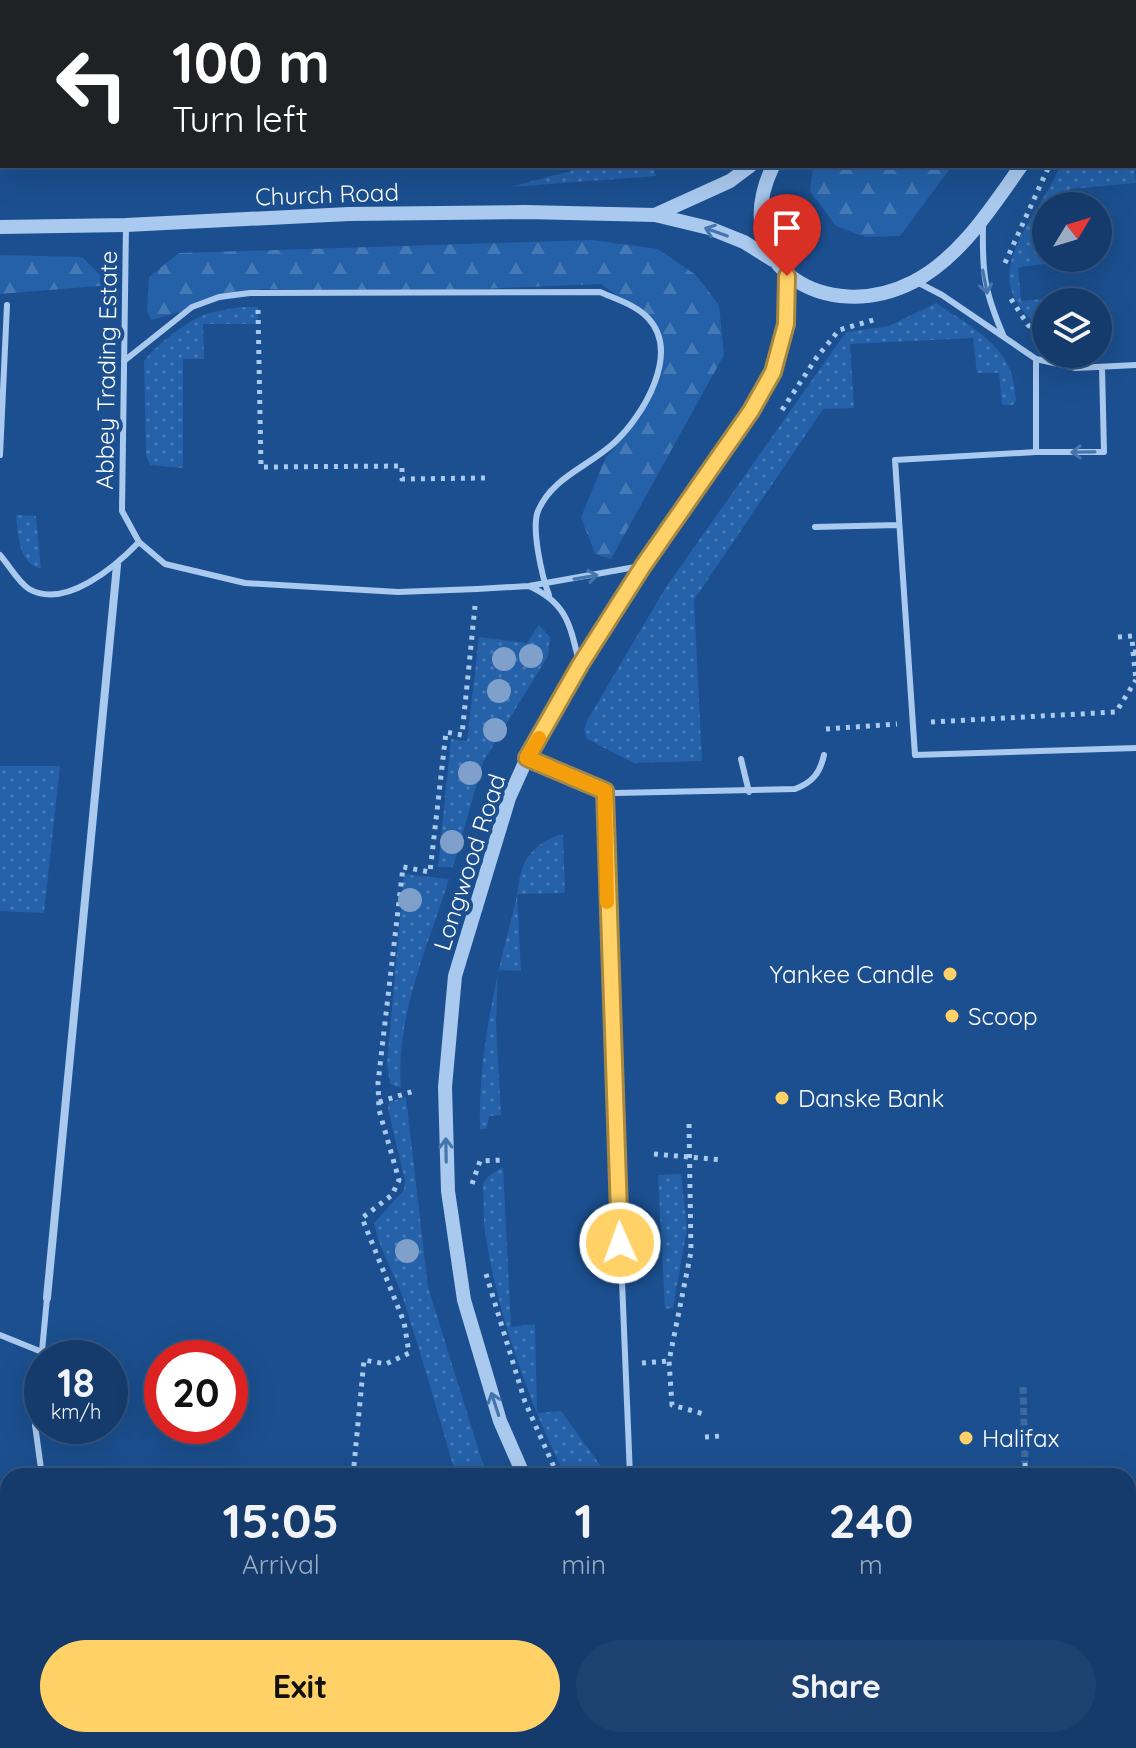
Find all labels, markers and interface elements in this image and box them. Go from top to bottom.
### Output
text: 100 m [172,27,330,97]
icon: left [40,32,144,136]
text: Turn left [172,96,308,141]
street label: Church Road [255,176,399,212]
north arrow [1032,192,1112,272]
map controls [1032,192,1112,368]
pin [753,194,821,276]
icon: arrive [765,206,809,250]
one-way arrow [704,223,729,238]
street label: Abbey Trading Estate [89,250,123,490]
one-way arrow [978,268,993,294]
button: layers [1032,288,1112,368]
one-way arrow [1070,444,1097,460]
one-way arrow [573,568,598,583]
street label: Longwood Road [426,770,512,954]
place label: Yankee Candle [769,959,934,989]
marker: Yankee Candle [941,965,959,983]
place label: Scoop [968,1001,1037,1031]
marker: Scoop [943,1007,961,1025]
place label: Danske Bank [798,1083,944,1113]
marker: Danske Bank [773,1089,791,1107]
one-way arrow [438,1137,454,1164]
position arrow [578,1201,662,1285]
speed limit sign: 20 [144,1340,248,1444]
text: 18 [57,1357,95,1407]
one-way arrow [486,1392,501,1417]
text: km/h [51,1399,101,1424]
place label: Halifax [982,1423,1059,1453]
marker: Halifax [957,1429,975,1447]
text: 15:05 [223,1490,339,1550]
text: 1 [574,1490,593,1550]
text: 240 [828,1490,913,1550]
text: Arrival [242,1548,320,1581]
text: min [562,1548,606,1581]
text: m [859,1548,883,1581]
button: Exit [40,1640,560,1732]
button: Share [576,1640,1096,1732]

